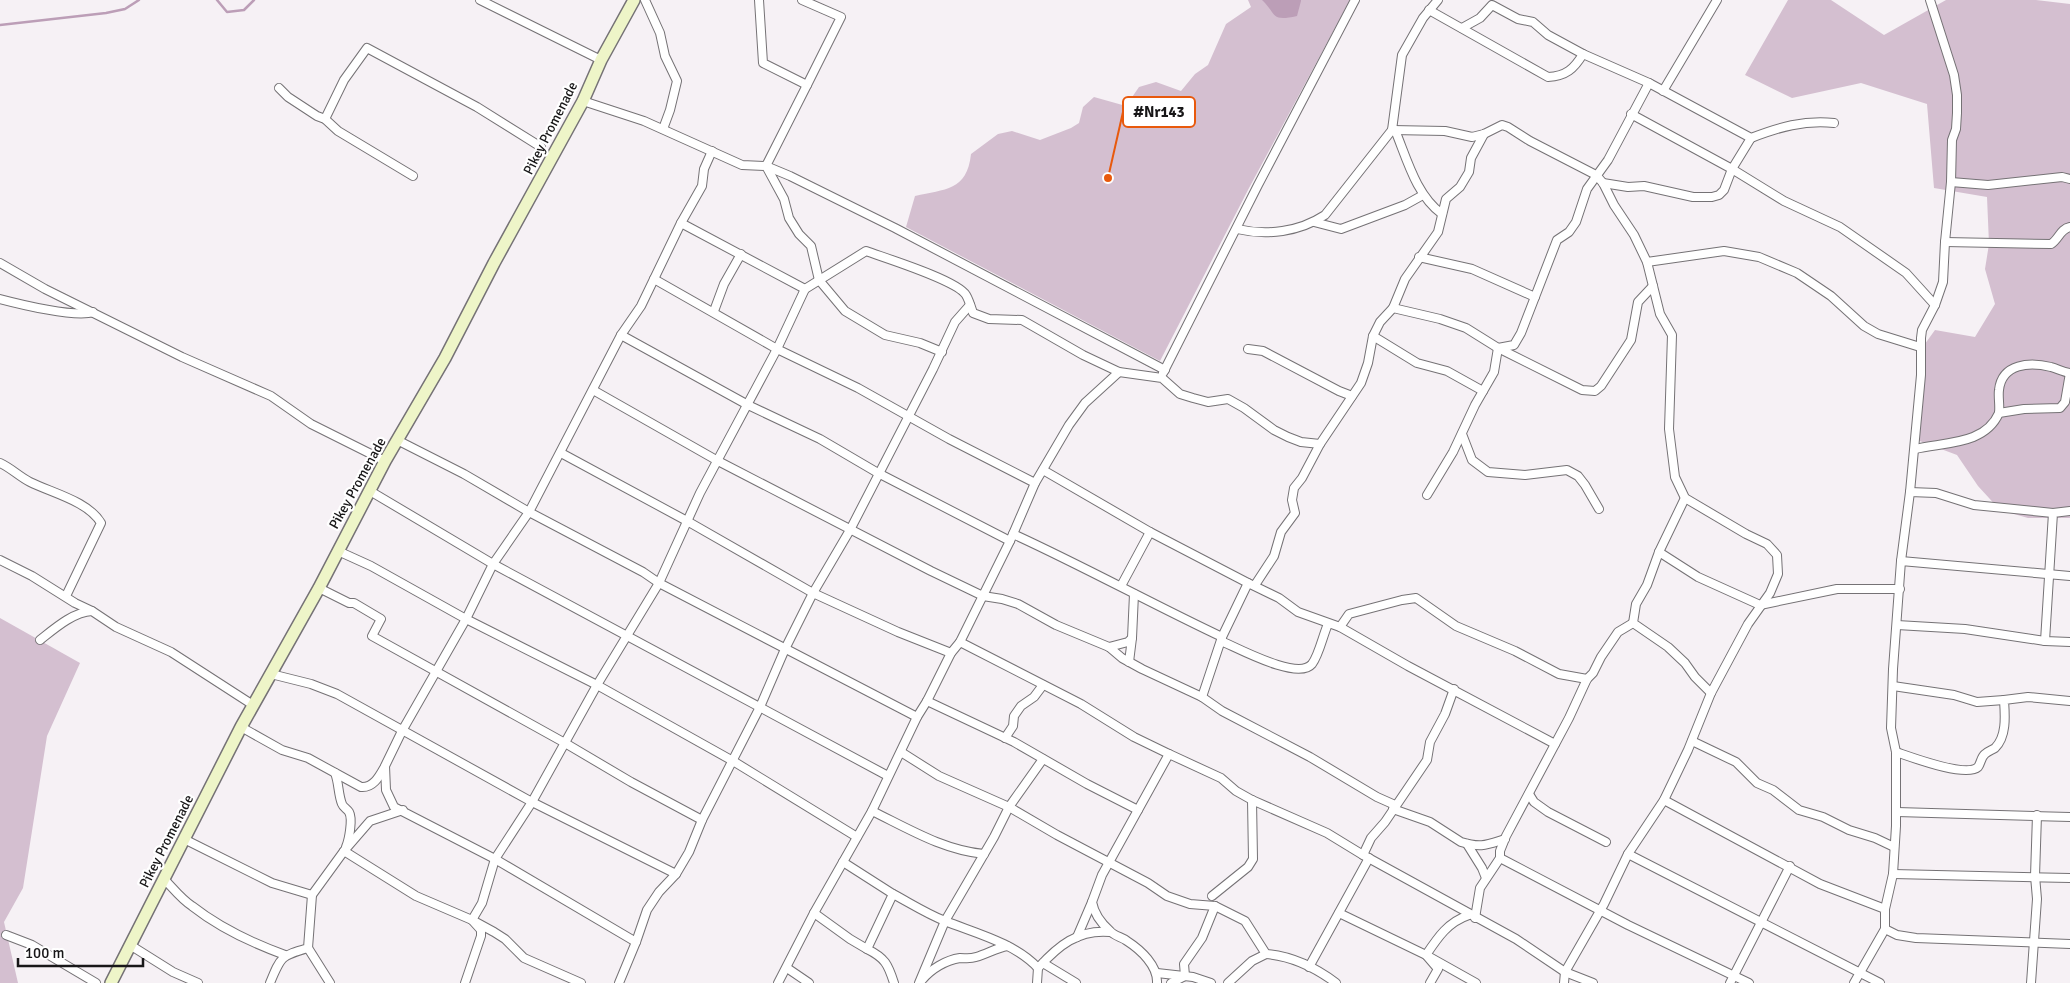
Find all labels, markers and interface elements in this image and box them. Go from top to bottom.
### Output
street label: Pikey Promenade [520,79,581,178]
callout: #Nr143 [1123,97,1195,127]
text: #Nr143 [1133,103,1185,121]
street label: Pikey Promenade [325,434,390,532]
street label: Pikey Promenade [136,792,197,891]
scale bar [18,936,142,968]
text: 100 m [25,944,65,962]

